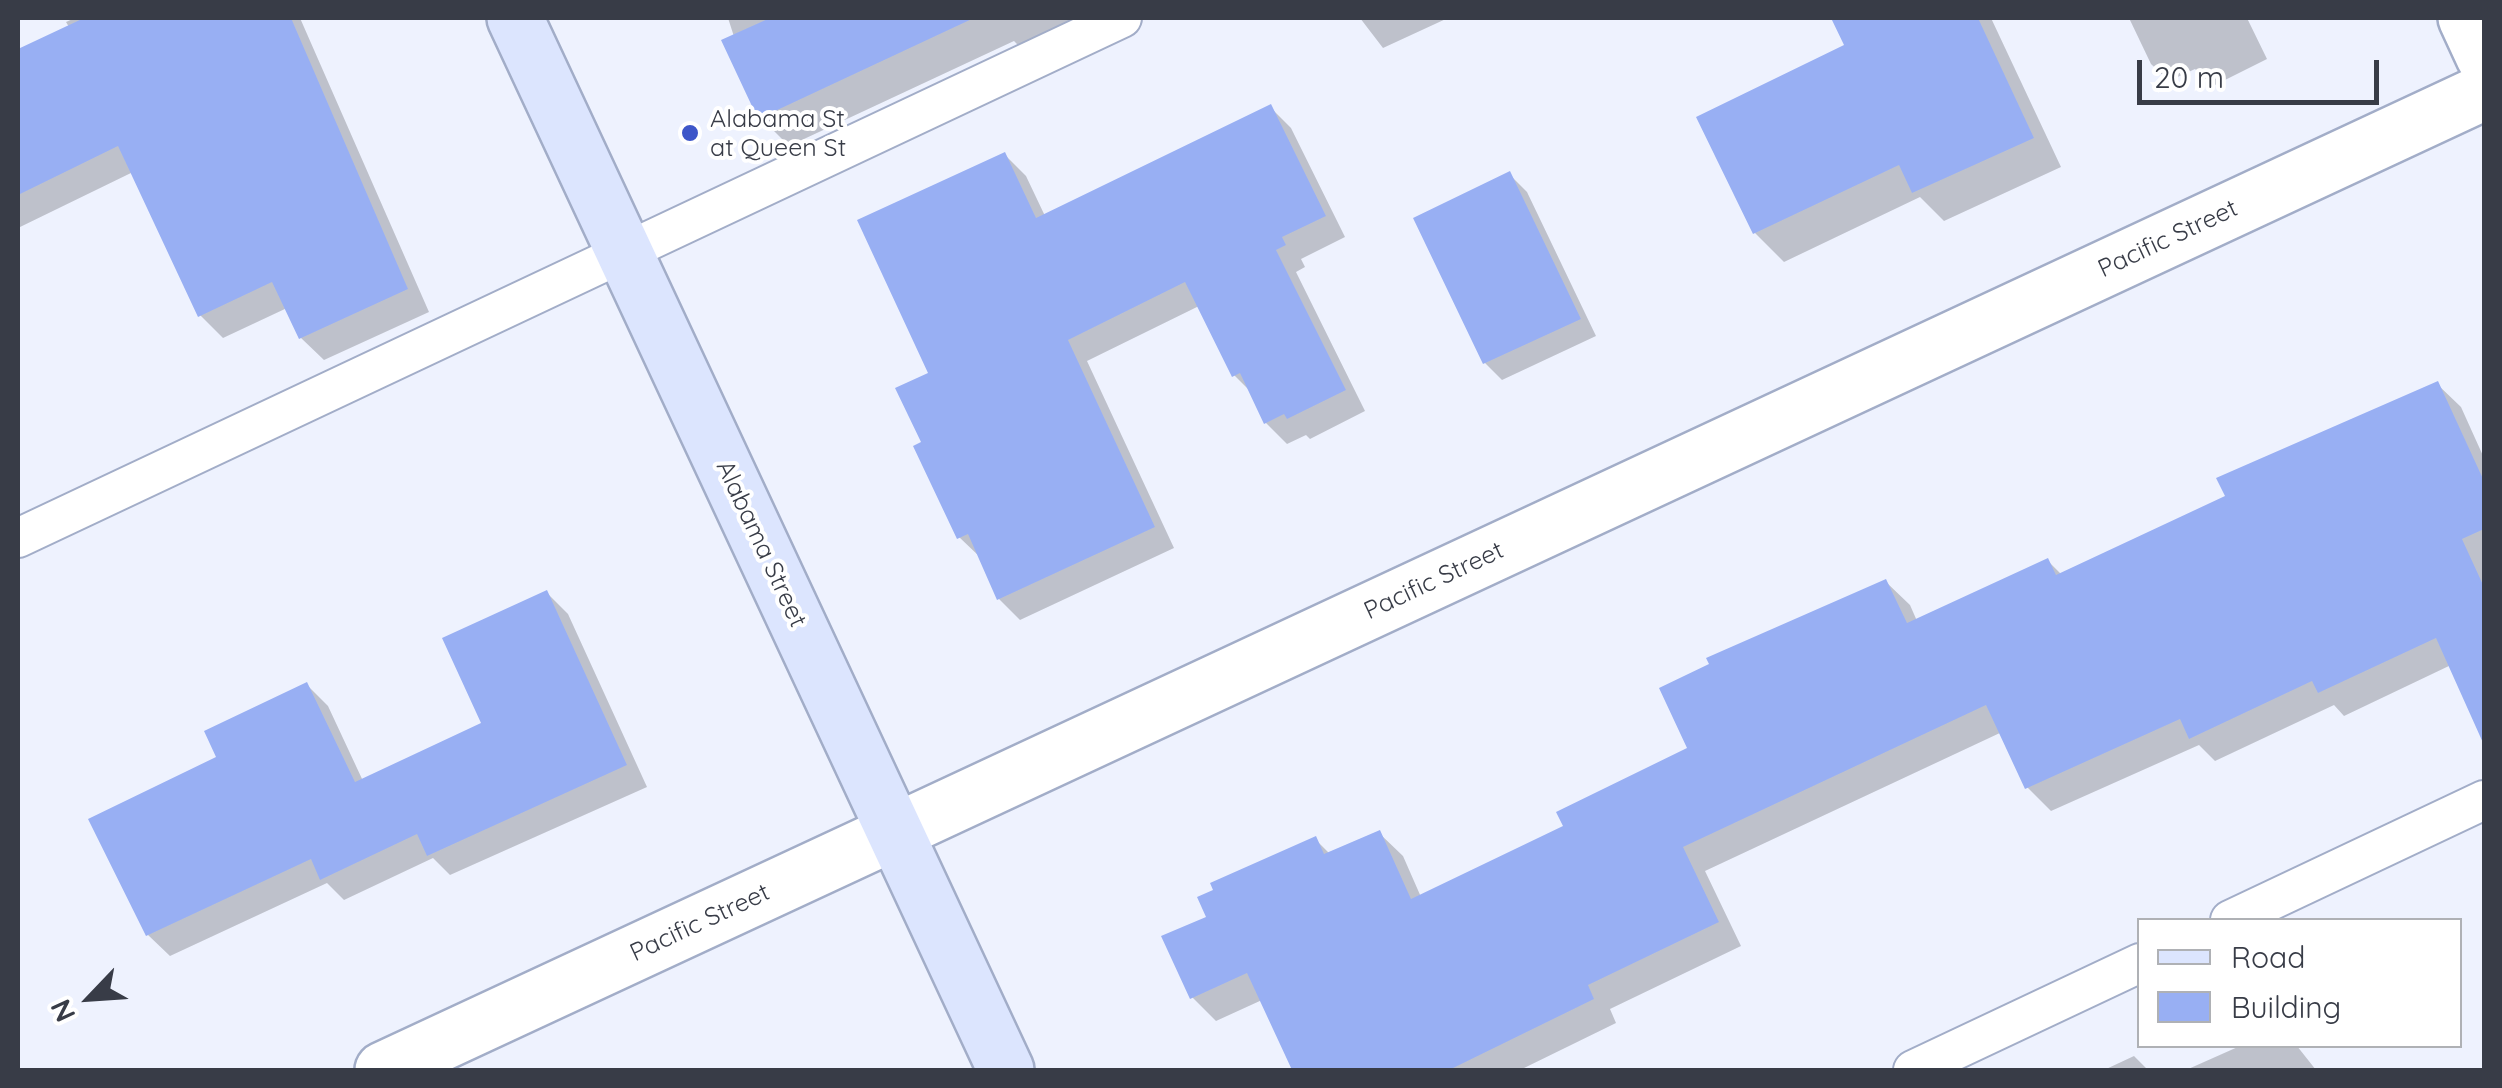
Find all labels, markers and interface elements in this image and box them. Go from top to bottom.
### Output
scale bar [2142,40,2384,102]
text: 20 m [2154,58,2224,96]
place label: Alabama St at Queen St [710,104,846,163]
marker: Alabama St at Queen St [679,122,701,144]
street label: Pacific Street [2093,194,2243,284]
street label: Alabama Street [709,456,813,632]
street label: Pacific Street [1359,536,1509,626]
street label: Pacific Street [625,878,775,968]
legend [2137,918,2462,1048]
text: Road [2231,938,2305,976]
north arrow [40,948,140,1048]
text: Building [2231,988,2341,1026]
text: N [42,994,83,1028]

